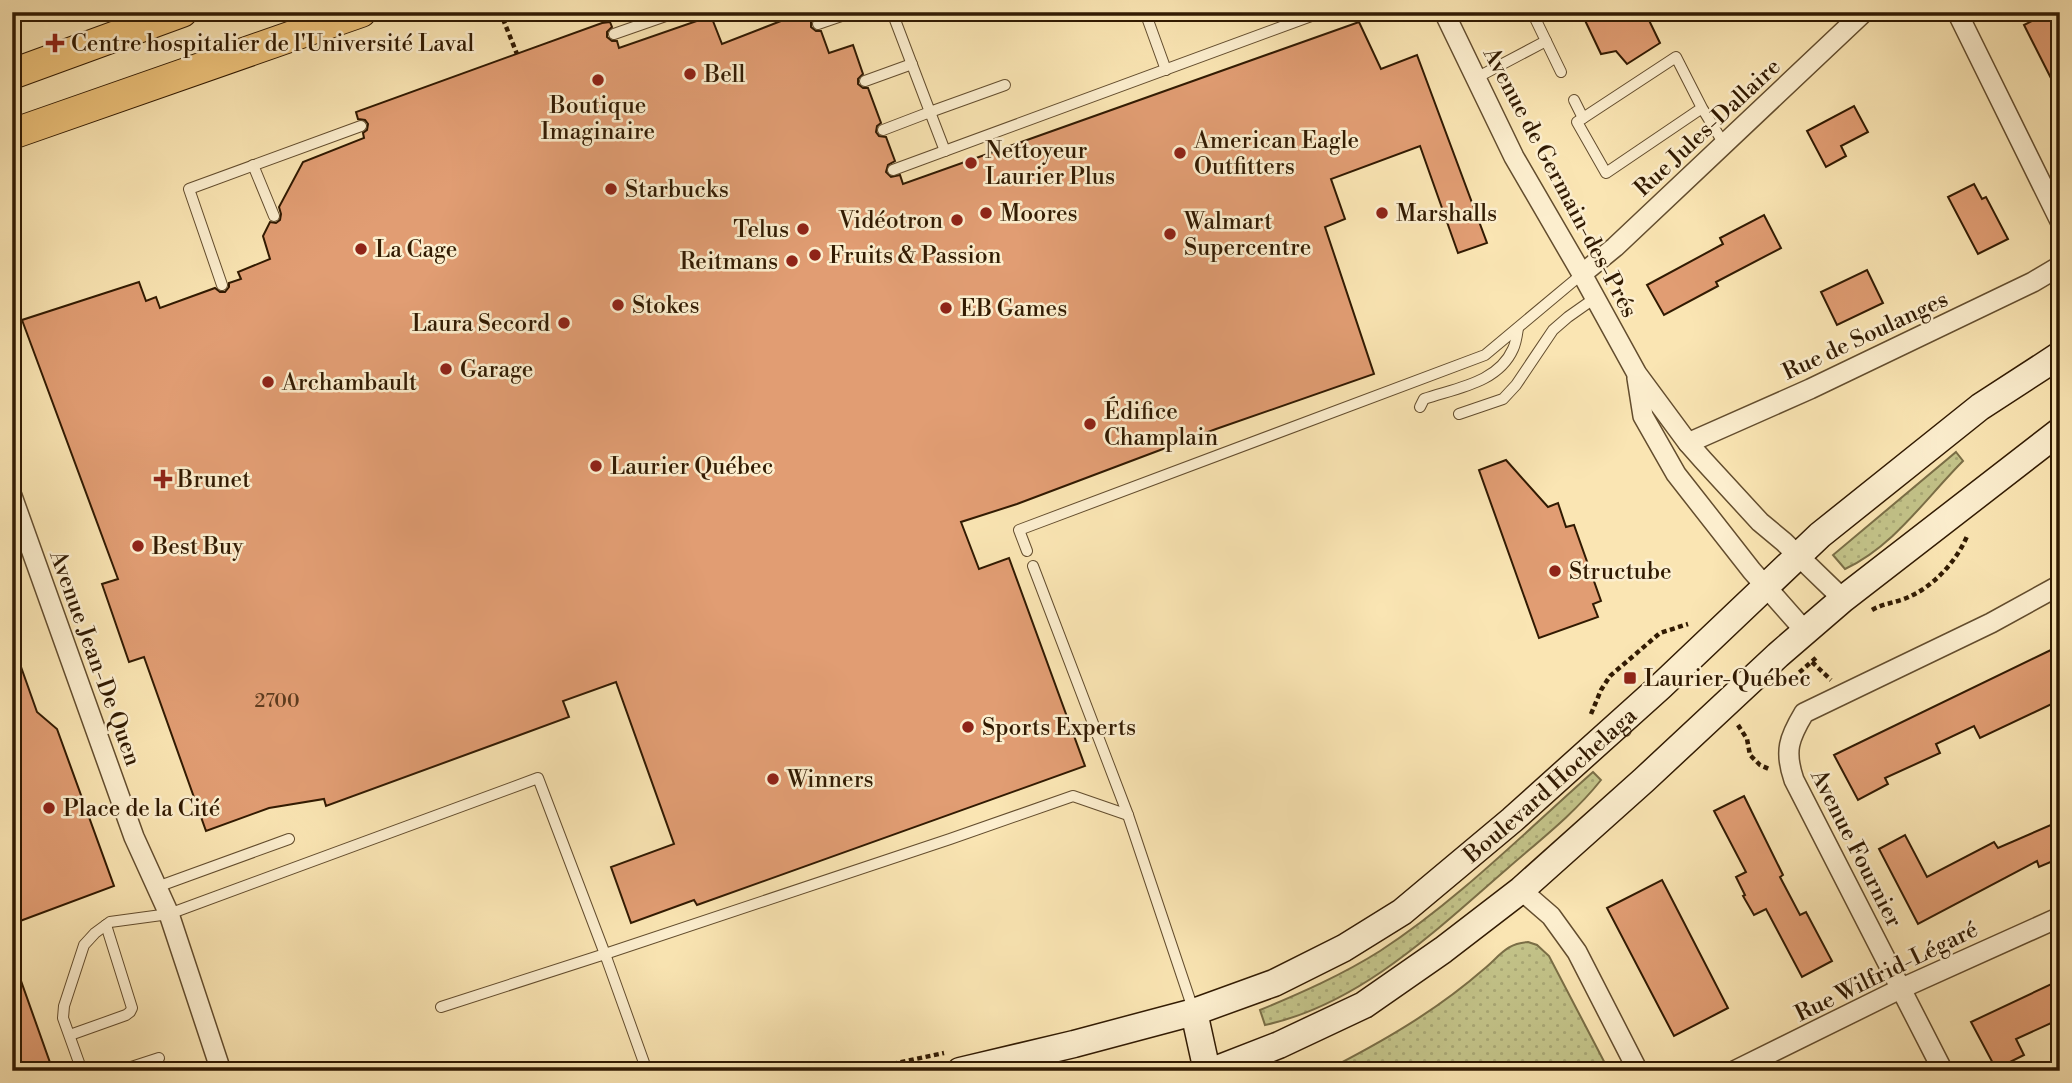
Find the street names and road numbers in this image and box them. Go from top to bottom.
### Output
street label: Avenue de Germain-des-Prés [1476,42,1643,322]
street label: Rue Jules-Dallaire [1629,53,1787,203]
street label: Rue de Soulanges [1778,285,1953,387]
street label: Avenue Jean-De Quen [43,546,147,770]
street label: Boulevard Hochelaga [1458,702,1643,870]
street label: Avenue Fournier [1804,764,1908,932]
street label: Rue Wilfrid-Légaré [1790,915,1982,1028]

